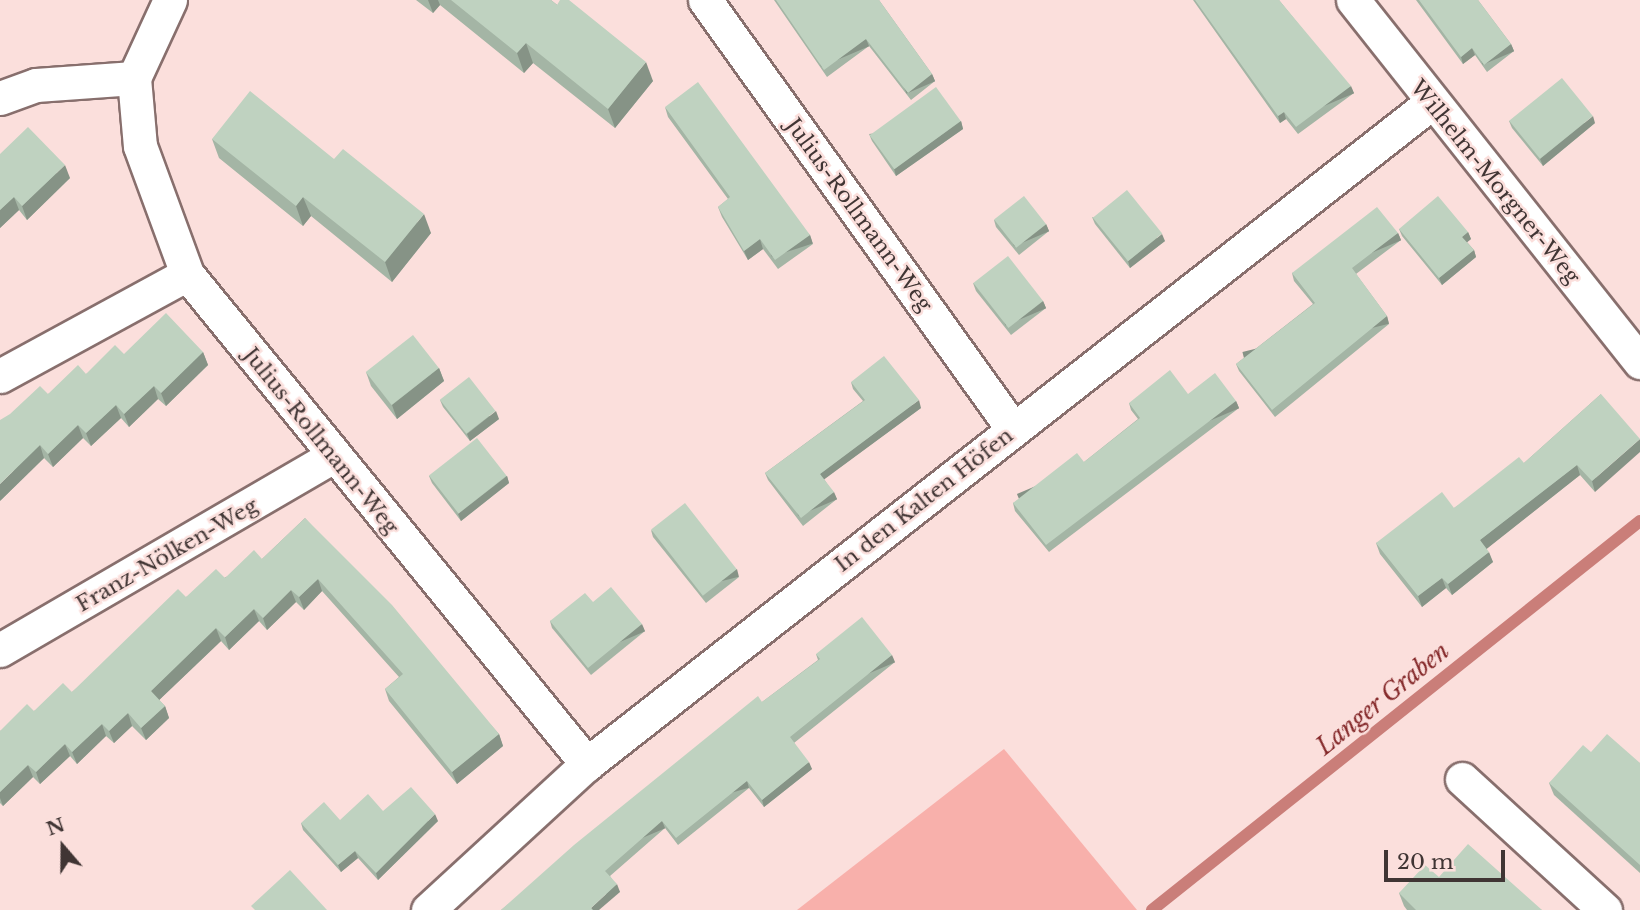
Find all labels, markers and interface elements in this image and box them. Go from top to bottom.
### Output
street label: Wilhelm-Morgner-Weg [1405,75,1585,289]
street label: Julius-Rollmann-Weg [781,114,937,316]
street label: Julius-Rollmann-Weg [238,343,404,539]
street label: In den Kalten Höfen [830,423,1018,577]
street label: Franz-Nölken-Weg [72,493,262,617]
water label: Langer Graben [1311,637,1455,761]
north arrow [28,812,98,882]
text: N [43,813,68,841]
scale bar [1388,836,1509,880]
text: 20 m [1397,849,1454,875]

